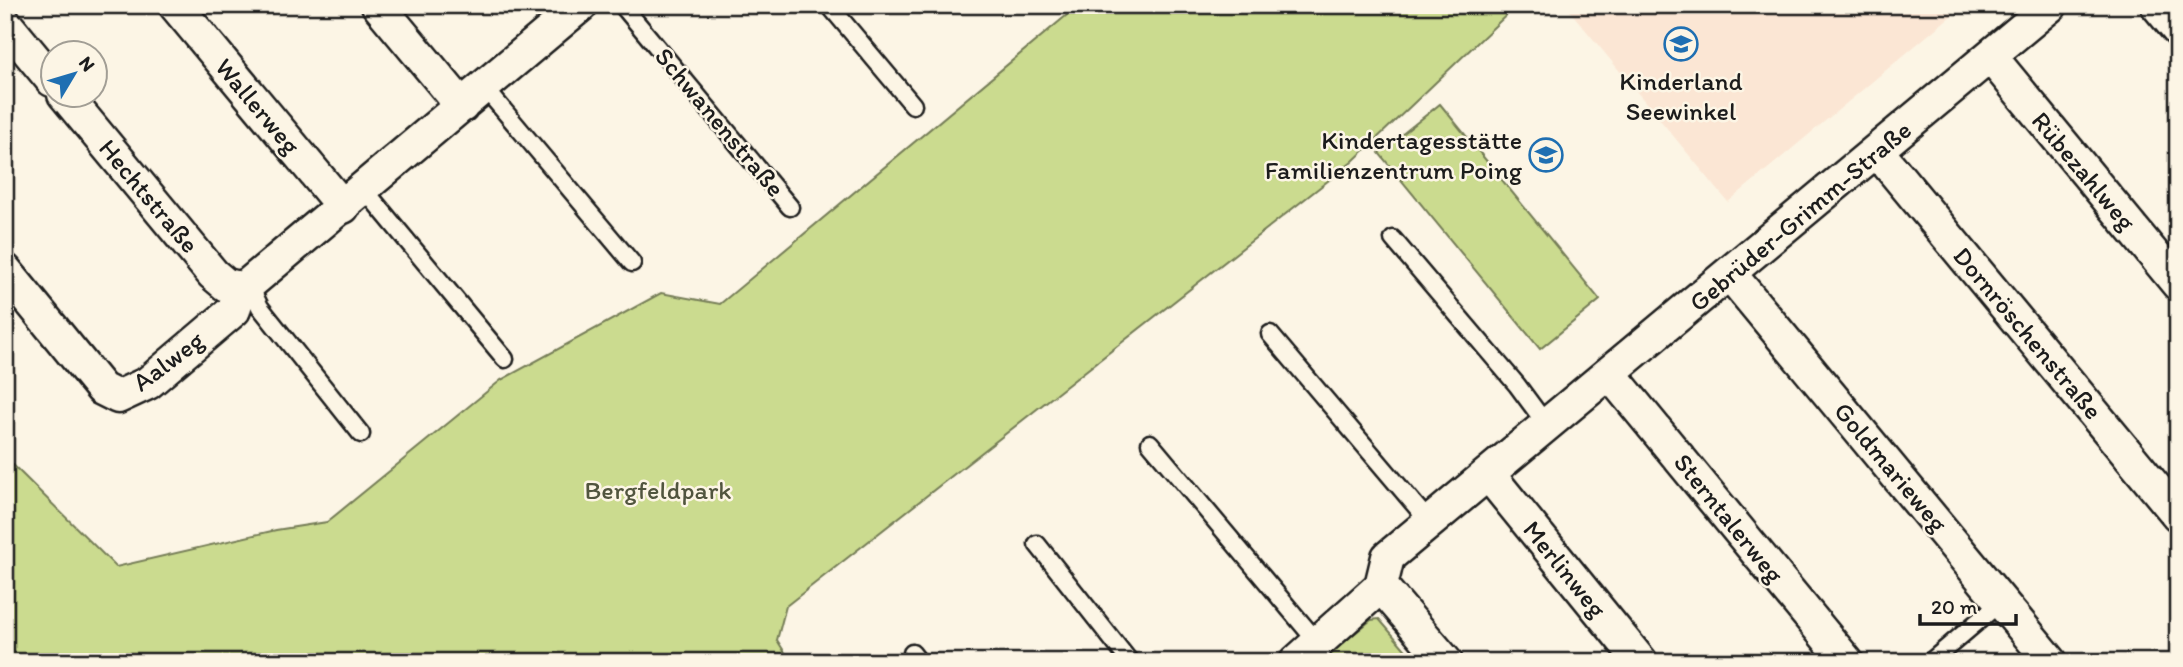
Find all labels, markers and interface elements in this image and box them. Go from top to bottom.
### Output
school or university icon: Kinderland Seewinkel [1662,25,1700,63]
north arrow [38,38,108,108]
street label: Schwanenstraße [648,41,792,203]
street label: Wallerweg [209,51,308,161]
text: N [74,52,100,76]
place label: Kinderland Seewinkel [1619,65,1743,127]
street label: Rübezahlweg [2025,105,2143,237]
street label: Gebrüder-Grimm-Straße [1682,114,1918,318]
place label: Kindertagesstätte Familienzentrum Poing [1265,124,1523,186]
street label: Hechtstraße [92,132,206,260]
school or university icon: Kindertagesstätte Familienzentrum Poing [1527,136,1565,174]
street label: Dornröschenstraße [1946,240,2110,426]
street label: Aalweg [126,323,210,398]
street label: Goldmarieweg [1827,395,1955,539]
street label: Sterntalerweg [1667,447,1791,590]
park label: Bergfeldpark [584,474,732,506]
street label: Merlinweg [1516,514,1614,625]
scale bar [1920,583,2017,627]
text: 20 m [1931,594,1978,619]

